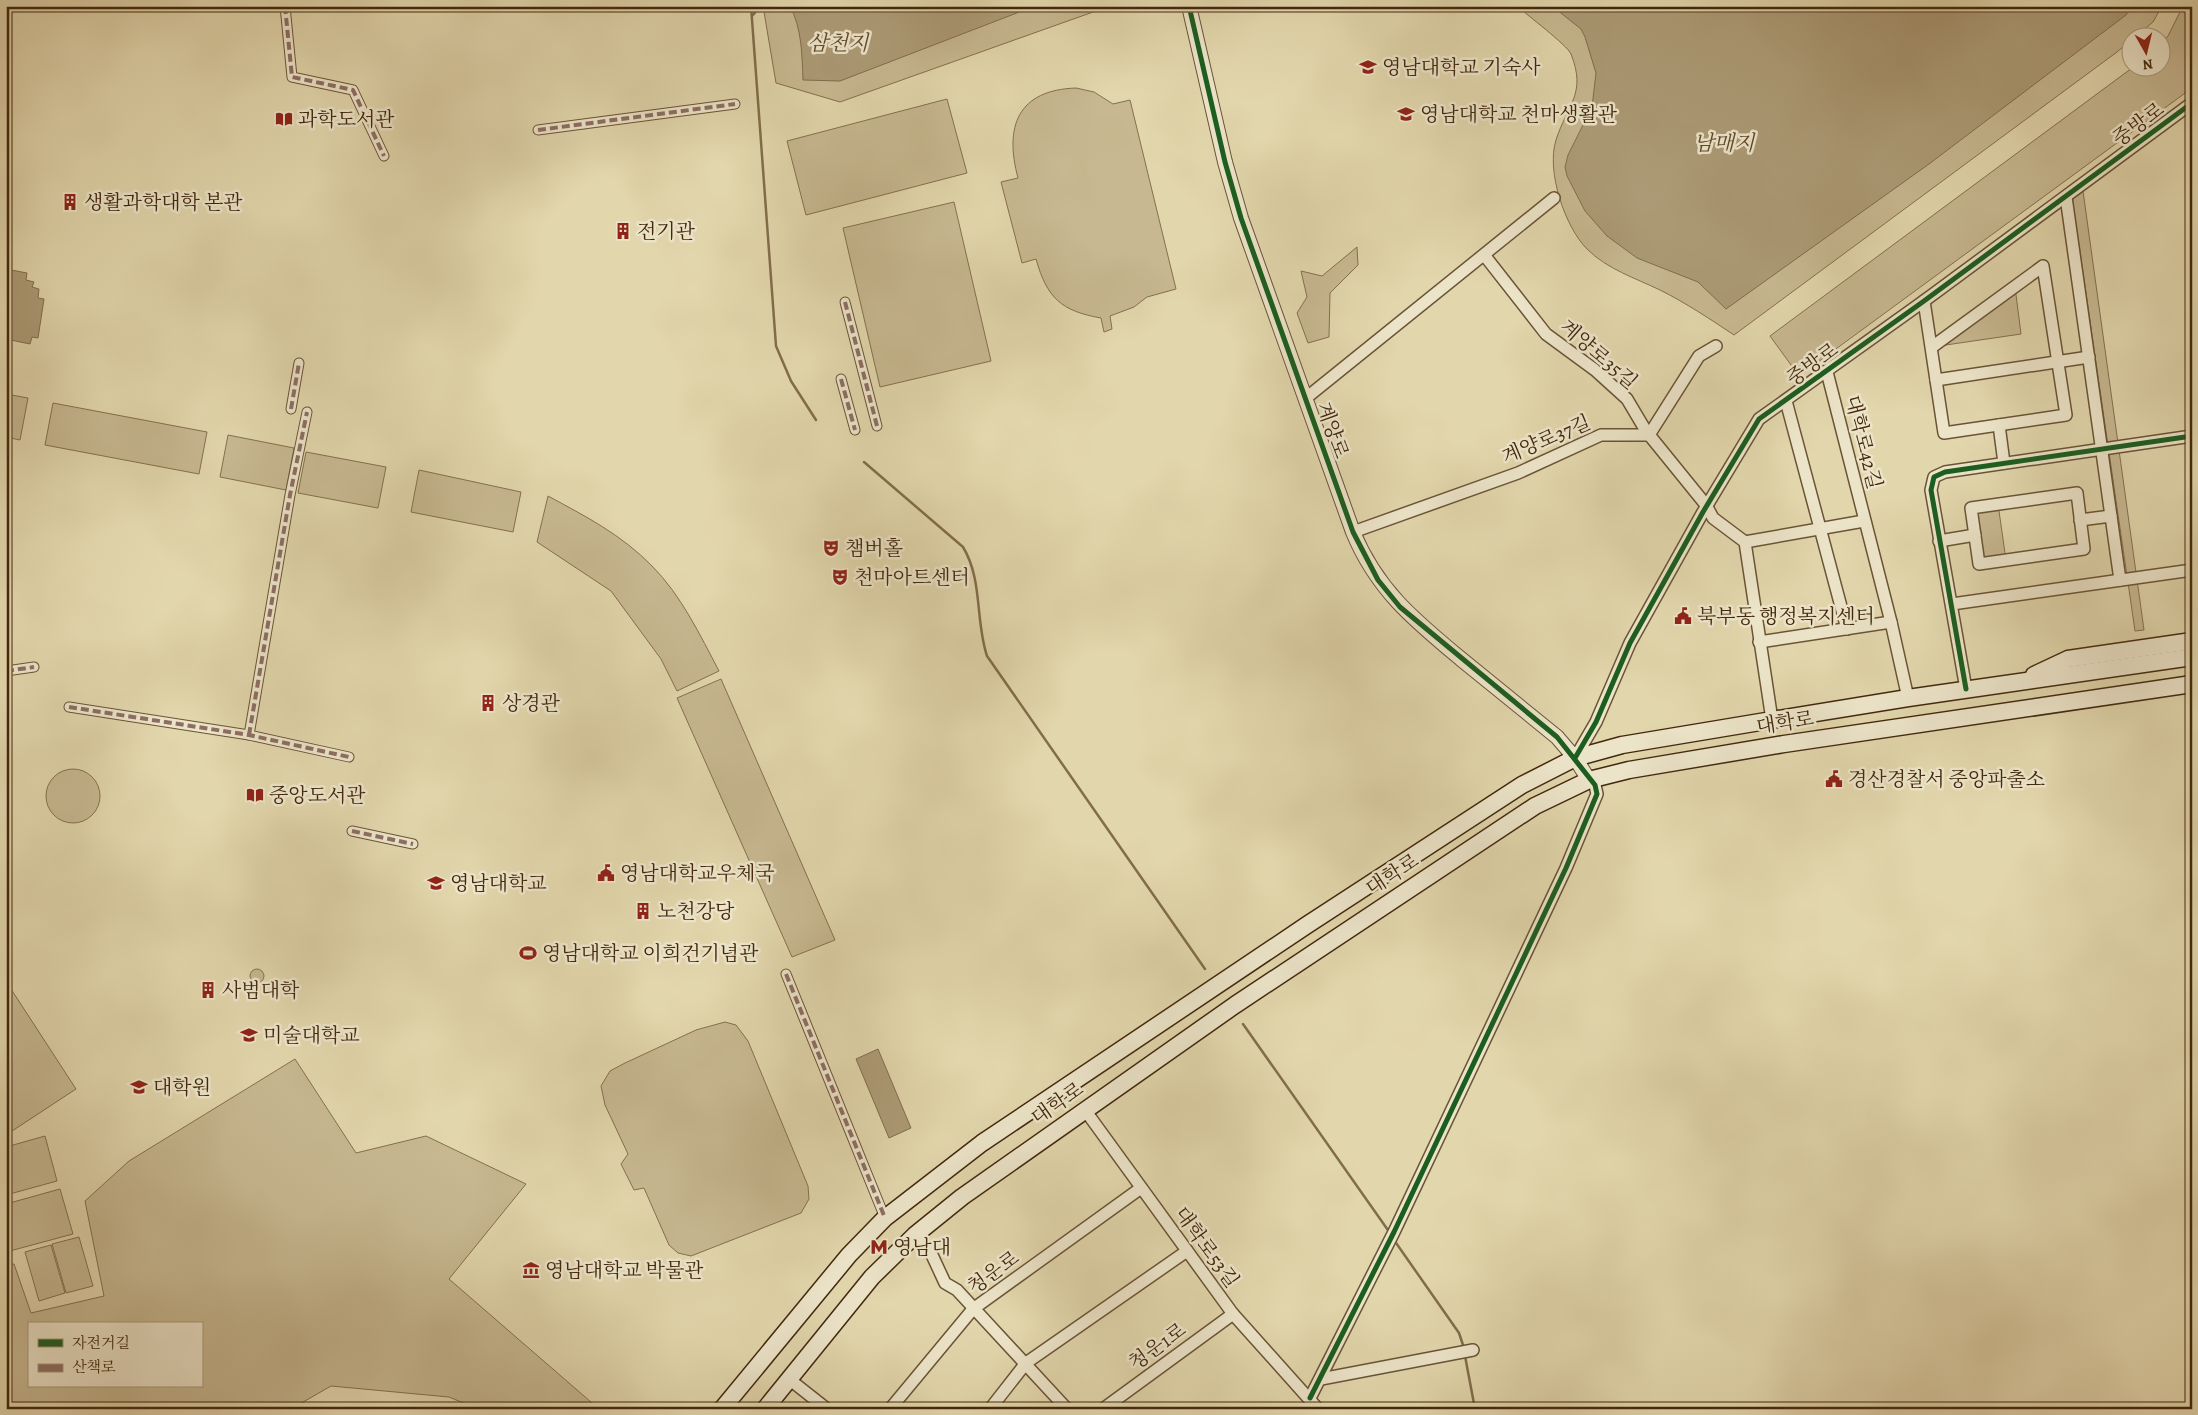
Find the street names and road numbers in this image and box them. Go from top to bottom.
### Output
street label: 중방로 [2107,96,2170,153]
street label: 계양로35길 [1554,313,1643,395]
street label: 중방로 [1781,336,1844,392]
street label: 대학로42길 [1839,392,1888,492]
street label: 계양로 [1310,398,1355,462]
street label: 계양로37길 [1498,409,1595,470]
street label: 대학로 [1754,705,1816,740]
street label: 대학로 [1361,847,1424,902]
street label: 대학로 [1026,1076,1089,1131]
street label: 대학로53길 [1168,1201,1245,1293]
street label: 청운로 [962,1244,1025,1300]
street label: 청운1로 [1123,1316,1191,1376]

